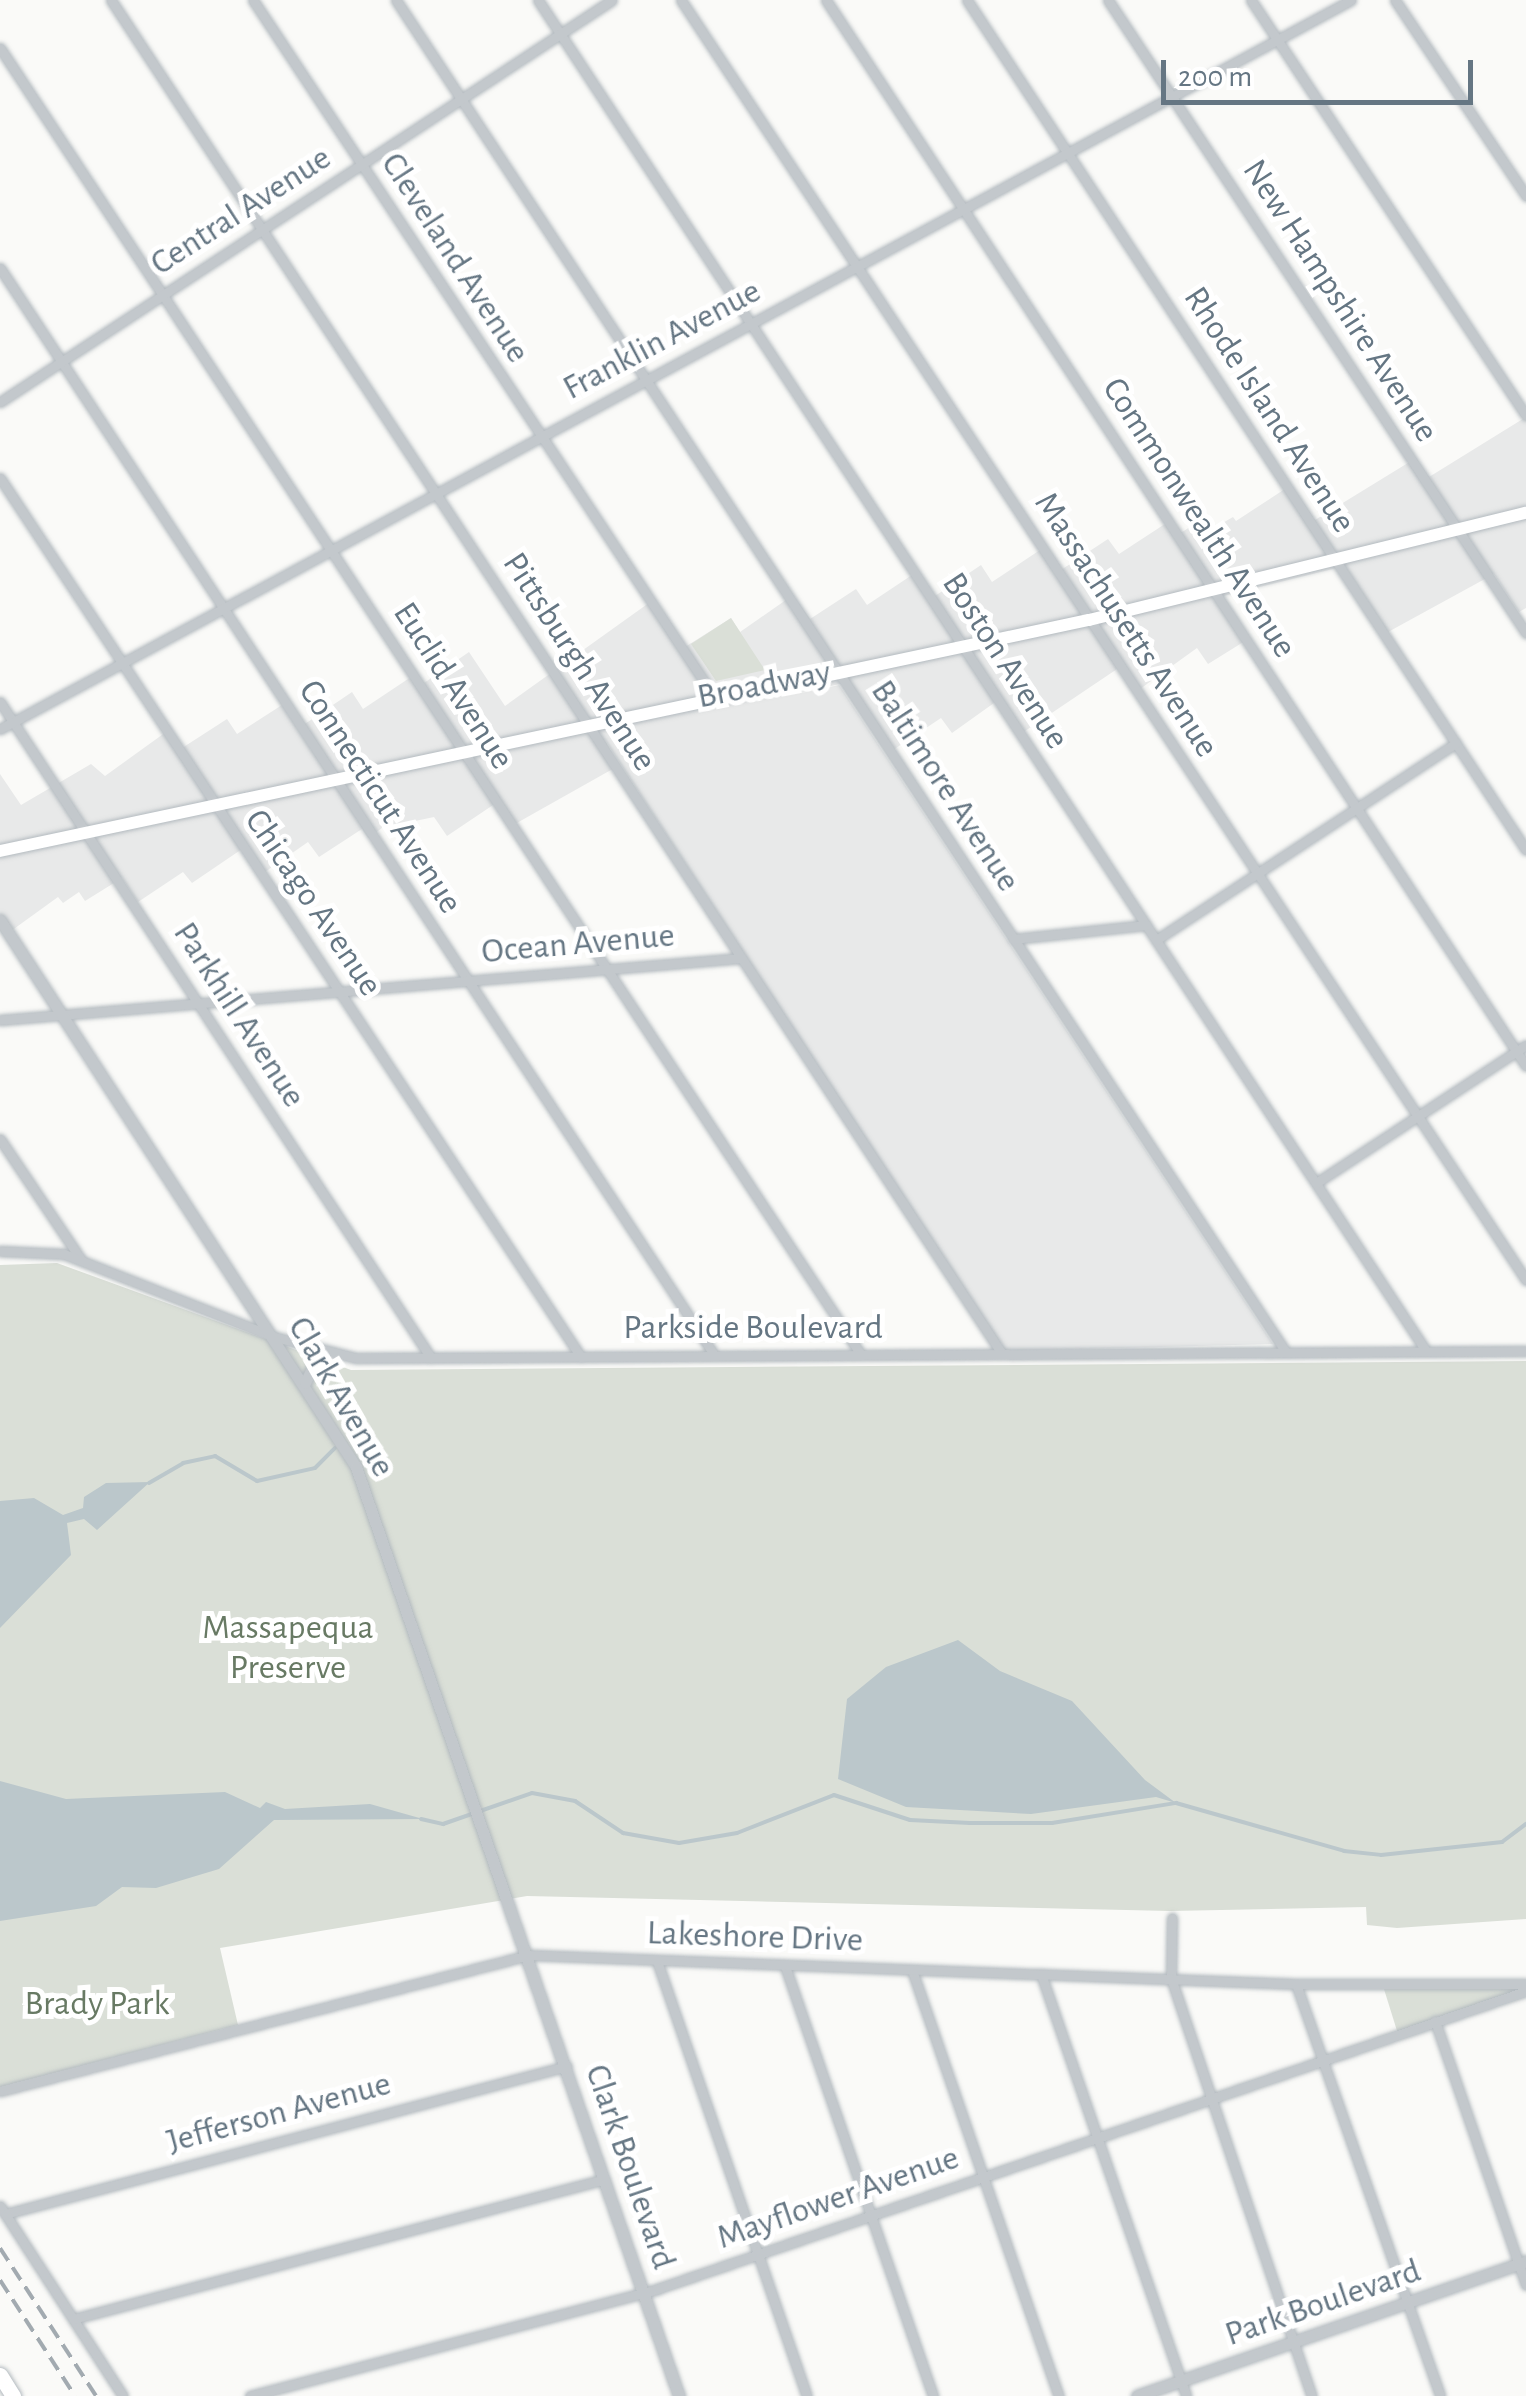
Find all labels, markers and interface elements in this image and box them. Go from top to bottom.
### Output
scale bar [1166,40,1478,102]
text: 200 m [1178,62,1252,92]
street label: Central Avenue [143,137,339,285]
street label: Cleveland Avenue [372,145,538,371]
street label: New Hampshire Avenue [1233,152,1447,450]
street label: Franklin Avenue [556,270,768,410]
street label: Rhode Island Avenue [1174,279,1364,541]
street label: Commonwealth Avenue [1093,370,1305,666]
street label: Massachusetts Avenue [1025,485,1227,765]
street label: Pittsburgh Avenue [493,545,665,779]
street label: Boston Avenue [932,565,1078,757]
street label: Euclid Avenue [384,595,522,777]
street label: Broadway [694,652,834,718]
street label: Connecticut Avenue [289,672,471,922]
street label: Baltimore Avenue [861,673,1029,899]
street label: Chicago Avenue [235,802,391,1004]
street label: Parkhill Avenue [164,915,314,1115]
street label: Ocean Avenue [480,915,676,973]
street label: Parkside Boulevard [623,1307,883,1349]
street label: Clark Avenue [278,1310,404,1484]
park label: Massapequa Preserve [202,1607,374,1689]
street label: Lakeshore Drive [646,1912,864,1962]
park label: Brady Park [25,1983,169,2025]
street label: Clark Boulevard [575,2059,685,2275]
street label: Jefferson Avenue [163,2063,395,2163]
street label: Mayflower Avenue [712,2137,964,2259]
street label: Park Boulevard [1220,2250,1426,2356]

